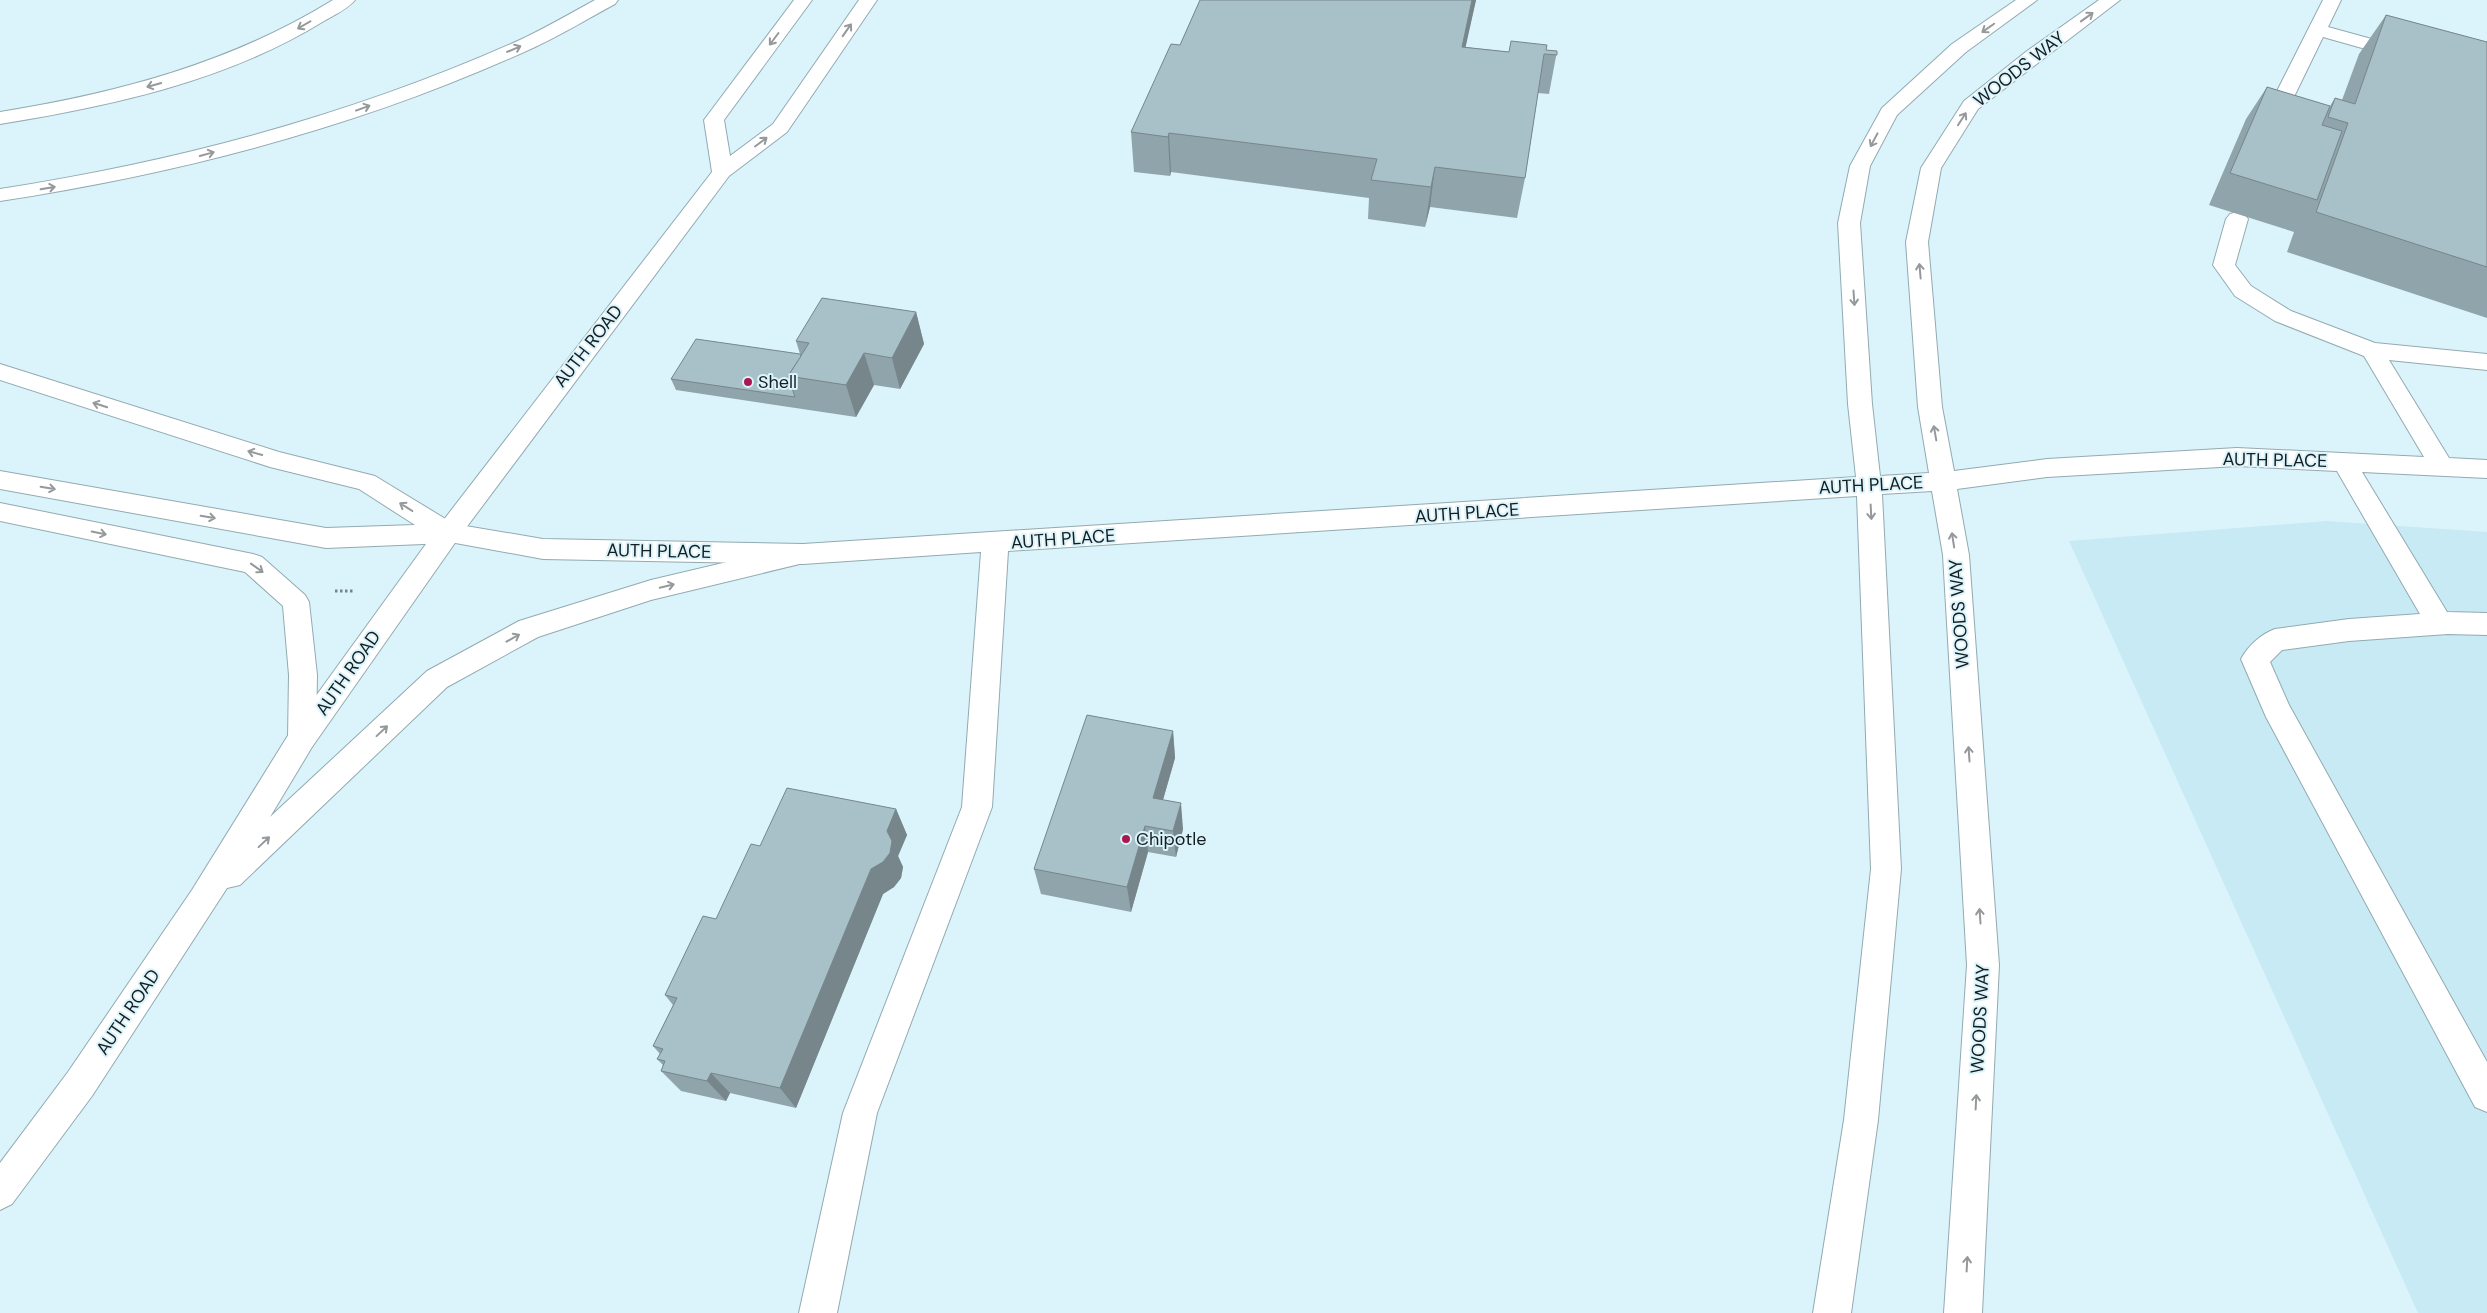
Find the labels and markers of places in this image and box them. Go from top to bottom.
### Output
place label: Shell [758,370,797,394]
marker: Shell [742,376,754,388]
place label: Chipotle [1136,827,1206,851]
marker: Chipotle [1120,833,1132,845]

